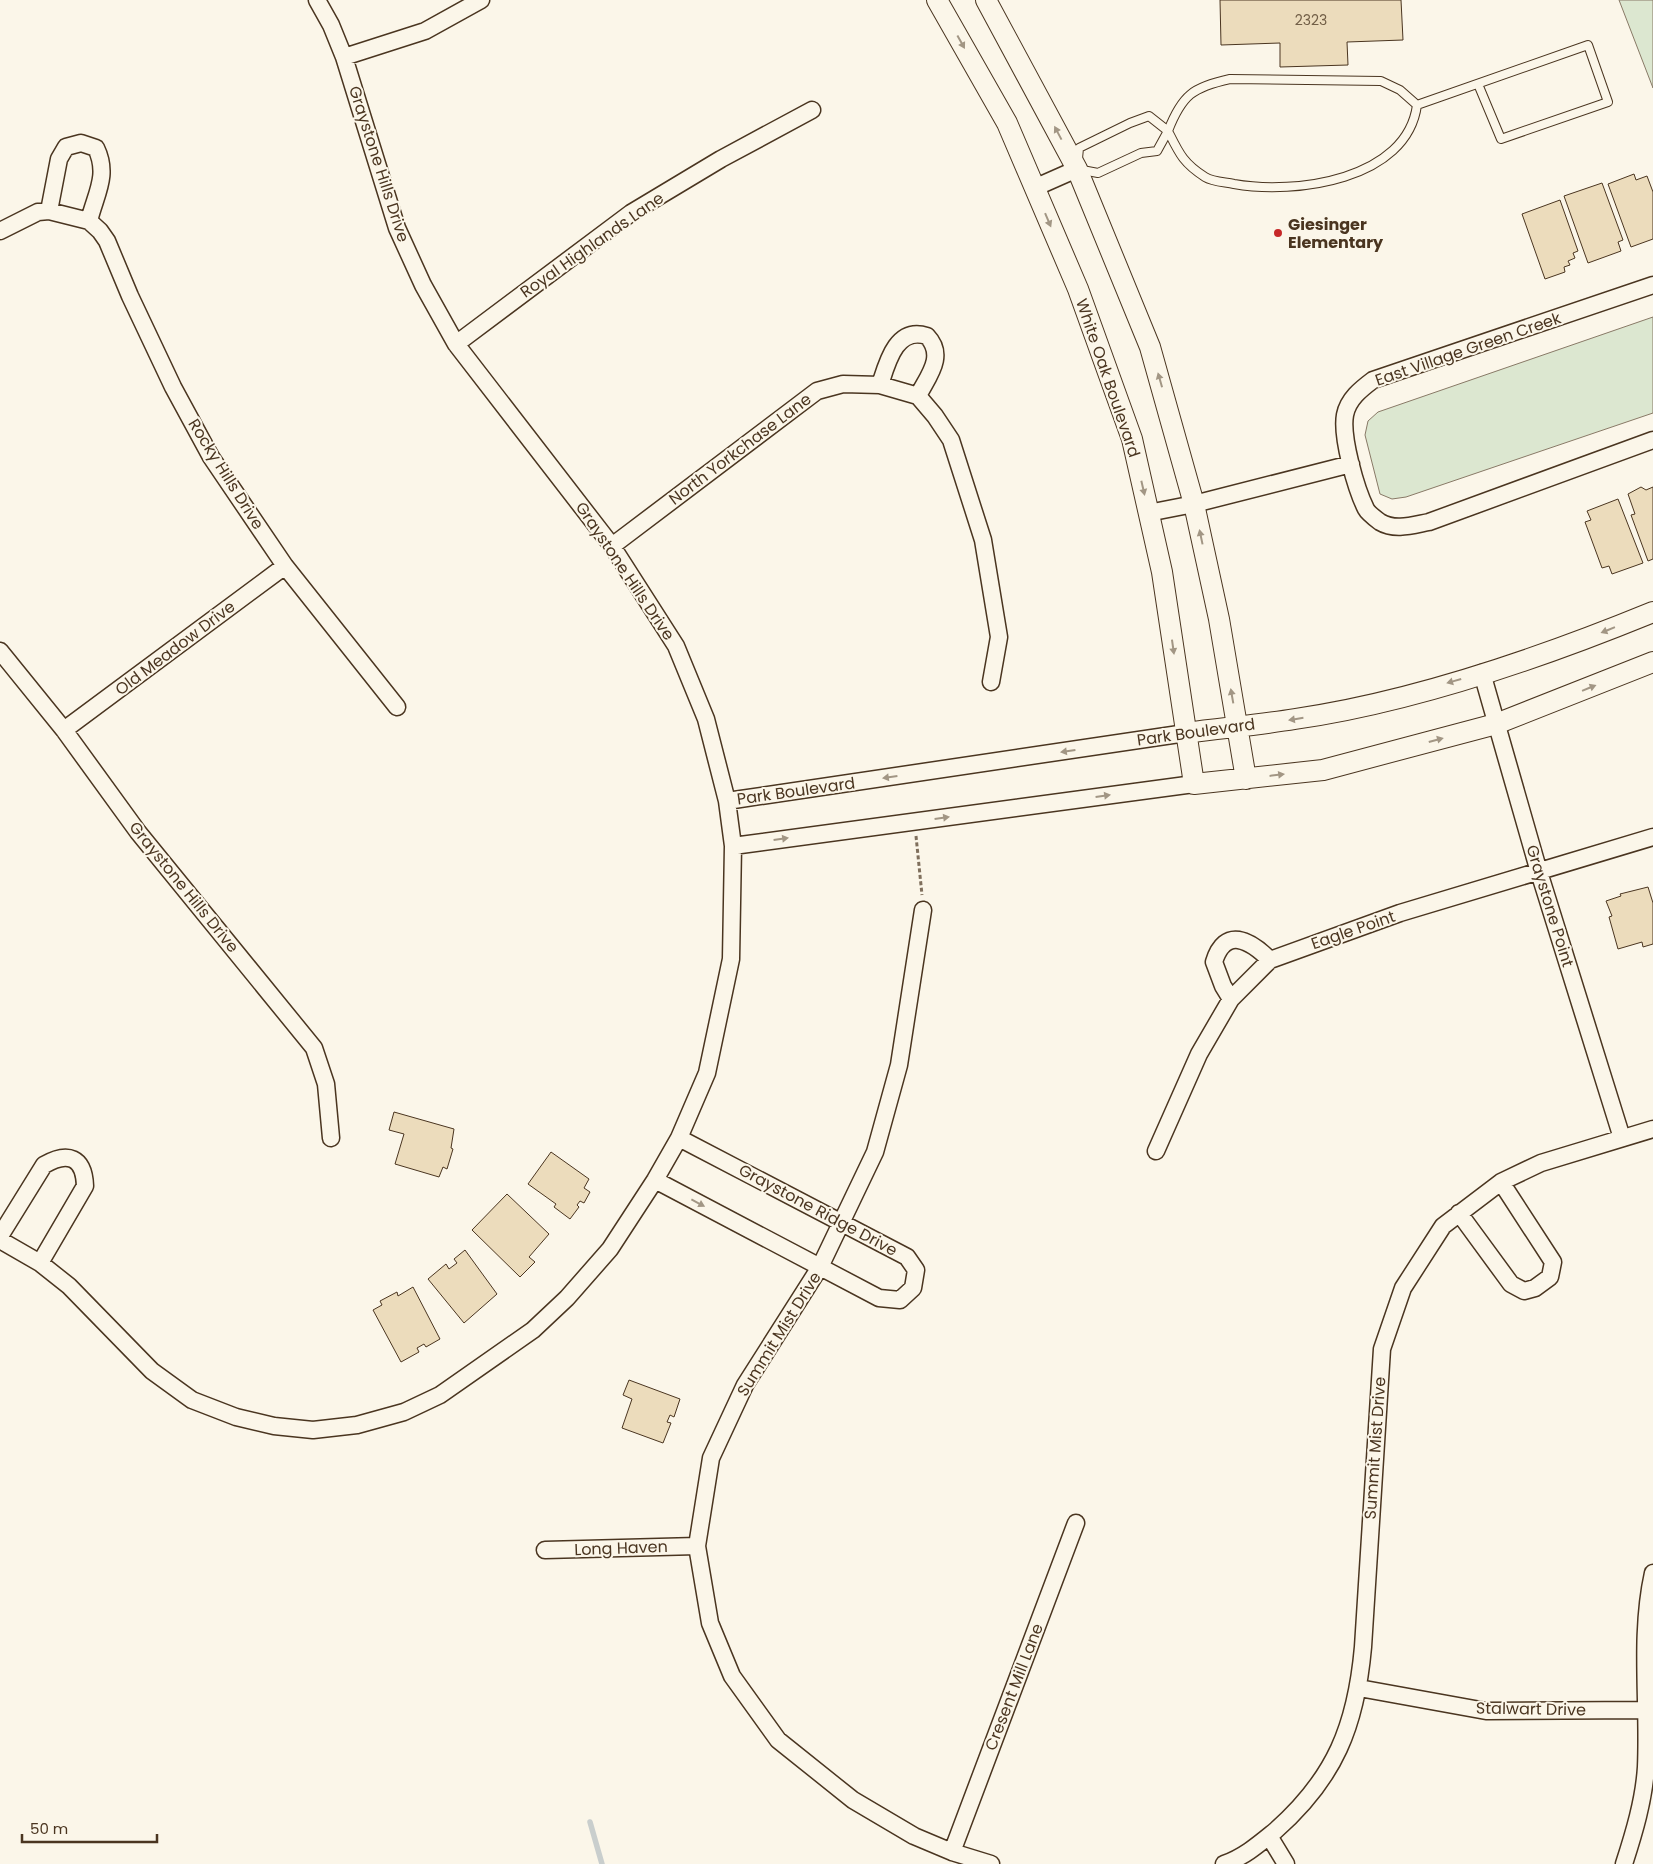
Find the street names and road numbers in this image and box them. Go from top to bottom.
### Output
street label: Graystone Hills Drive [343,83,415,245]
street label: Royal Highlands Lane [516,187,668,303]
street label: White Oak Boulevard [1070,296,1146,460]
street label: East Village Green Creek [1372,306,1565,392]
street label: North Yorkchase Lane [664,388,816,510]
street label: Rocky Hills Drive [183,414,269,534]
street label: Graystone Hills Drive [570,497,680,645]
street label: Old Meadow Drive [110,595,240,701]
street label: Park Boulevard [1135,712,1257,752]
street label: Park Boulevard [735,771,857,811]
street label: Graystone Hills Drive [124,817,244,958]
street label: Graystone Point [1520,842,1580,970]
street label: Eagle Point [1308,905,1398,955]
street label: Graystone Ridge Drive [735,1158,901,1262]
street label: Summit Mist Drive [731,1267,827,1401]
street label: Summit Mist Drive [1359,1376,1391,1520]
street label: Long Haven [574,1535,668,1561]
street label: Cresent Mill Lane [979,1620,1049,1754]
street label: Stalwart Drive [1476,1697,1586,1721]

